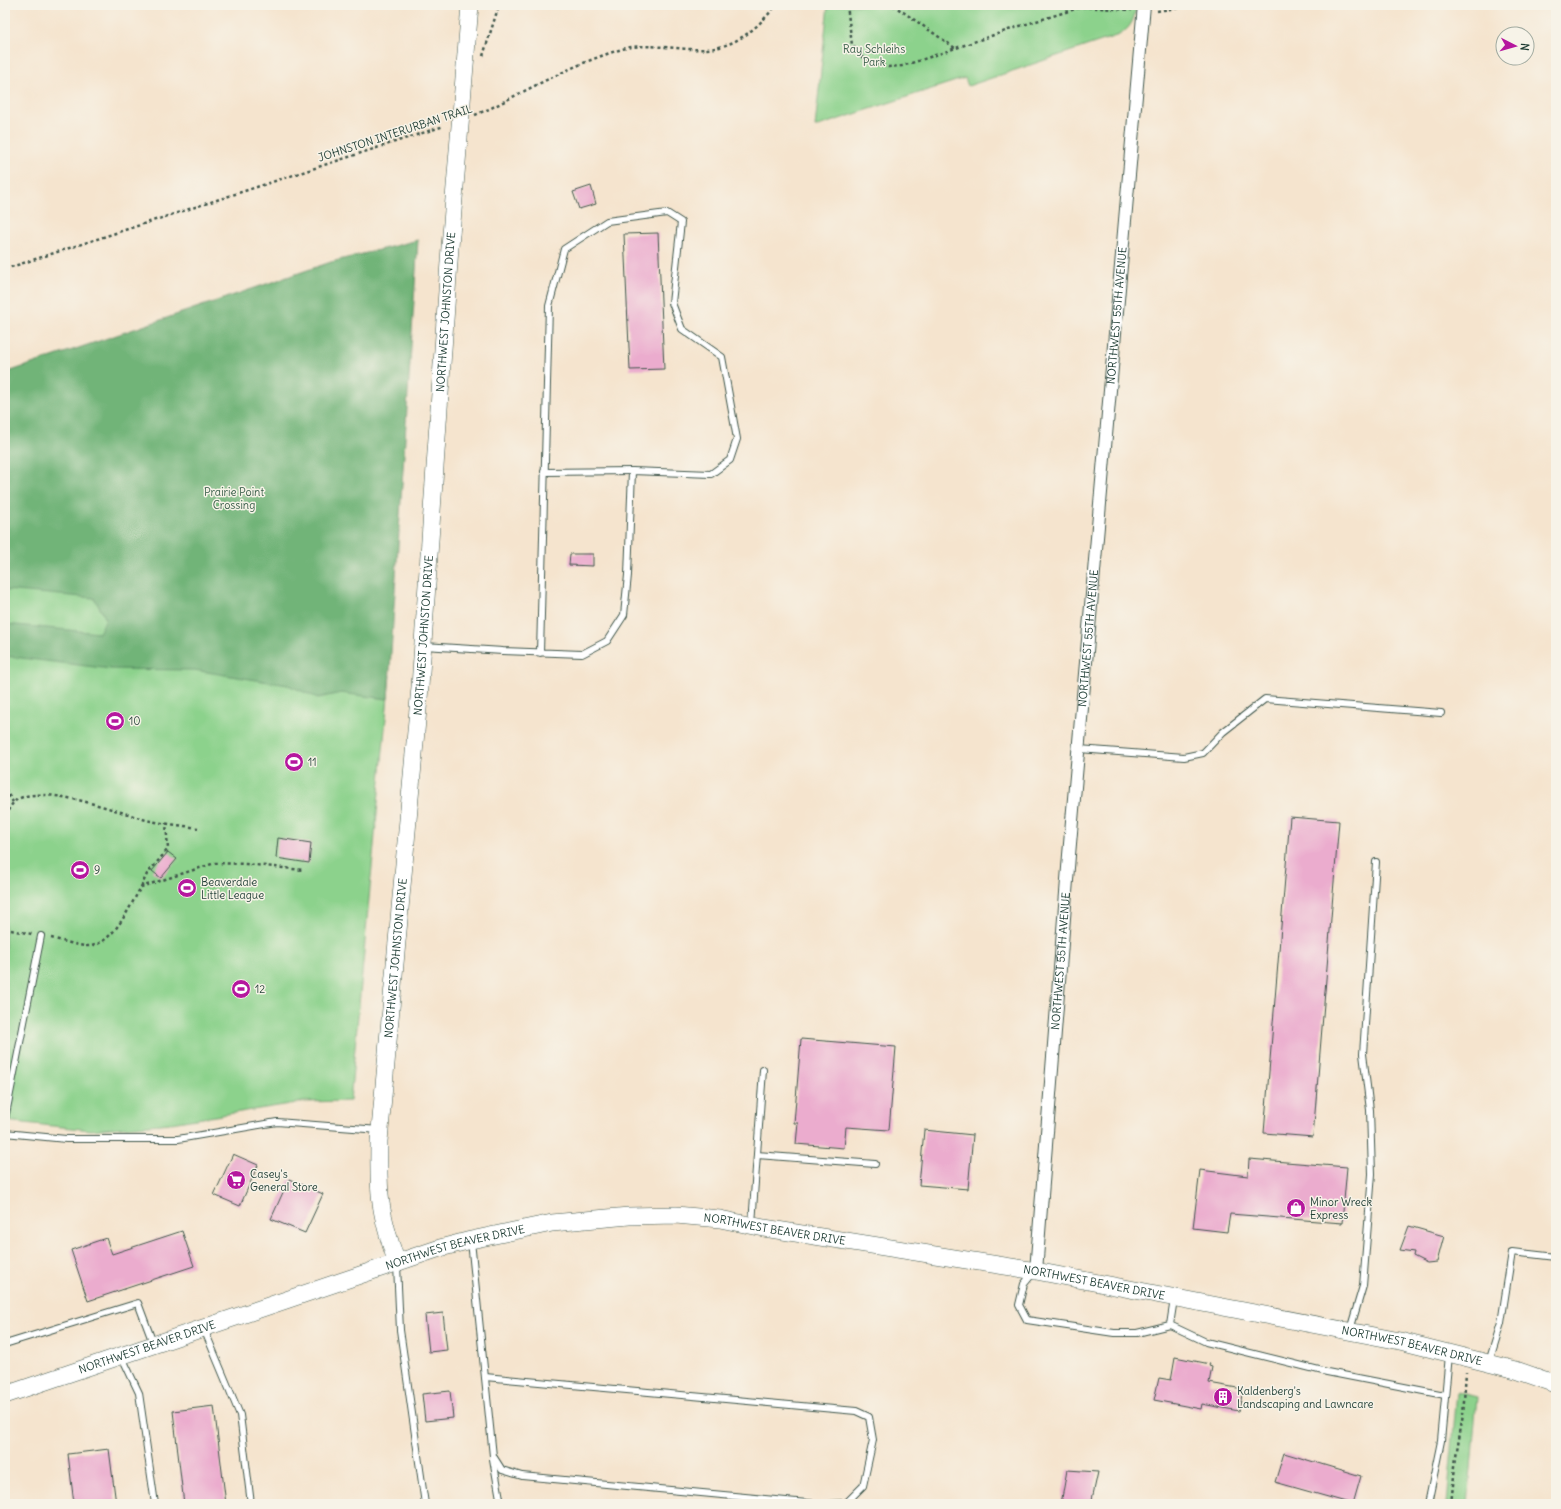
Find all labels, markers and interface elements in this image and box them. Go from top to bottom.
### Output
north arrow [1495,26,1535,66]
park label: Ray Schleihs Park [843,42,905,69]
text: N [1518,43,1532,52]
street label: JOHNSTON INTERURBAN TRAIL [316,101,474,165]
street label: NORTHWEST JOHNSTON DRIVE [433,231,458,393]
street label: NORTHWEST 55TH AVENUE [1104,246,1130,385]
park label: Prairie Point Crossing [204,485,264,512]
street label: NORTHWEST JOHNSTON DRIVE [410,555,436,716]
street label: NORTHWEST 55TH AVENUE [1075,569,1101,708]
sports icon: 10 [104,710,126,732]
place label: 10 [129,714,141,728]
sports icon: 11 [283,751,305,773]
place label: 11 [308,755,317,769]
sports icon: 9 [69,859,91,881]
place label: 9 [94,863,100,877]
place label: Beaverdale Little League [201,875,264,902]
sports icon: Beaverdale Little League [176,877,198,899]
street label: NORTHWEST JOHNSTON DRIVE [381,877,410,1039]
street label: NORTHWEST 55TH AVENUE [1048,892,1073,1030]
sports icon: 12 [230,978,252,1000]
place label: 12 [255,982,265,996]
place label: Casey's General Store [250,1167,318,1194]
supermarket icon: Casey's General Store [225,1169,247,1191]
place label: Minor Wreck Express [1310,1195,1372,1222]
shop icon: Minor Wreck Express [1285,1197,1307,1219]
street label: NORTHWEST BEAVER DRIVE [703,1211,847,1248]
street label: NORTHWEST BEAVER DRIVE [384,1222,526,1273]
street label: NORTHWEST BEAVER DRIVE [1022,1262,1166,1303]
street label: NORTHWEST BEAVER DRIVE [77,1317,217,1377]
street label: NORTHWEST BEAVER DRIVE [1340,1323,1484,1368]
place label: Kaldenberg's Landscaping and Lawncare [1237,1384,1374,1411]
building icon: Kaldenberg's Landscaping and Lawncare [1212,1386,1234,1408]

